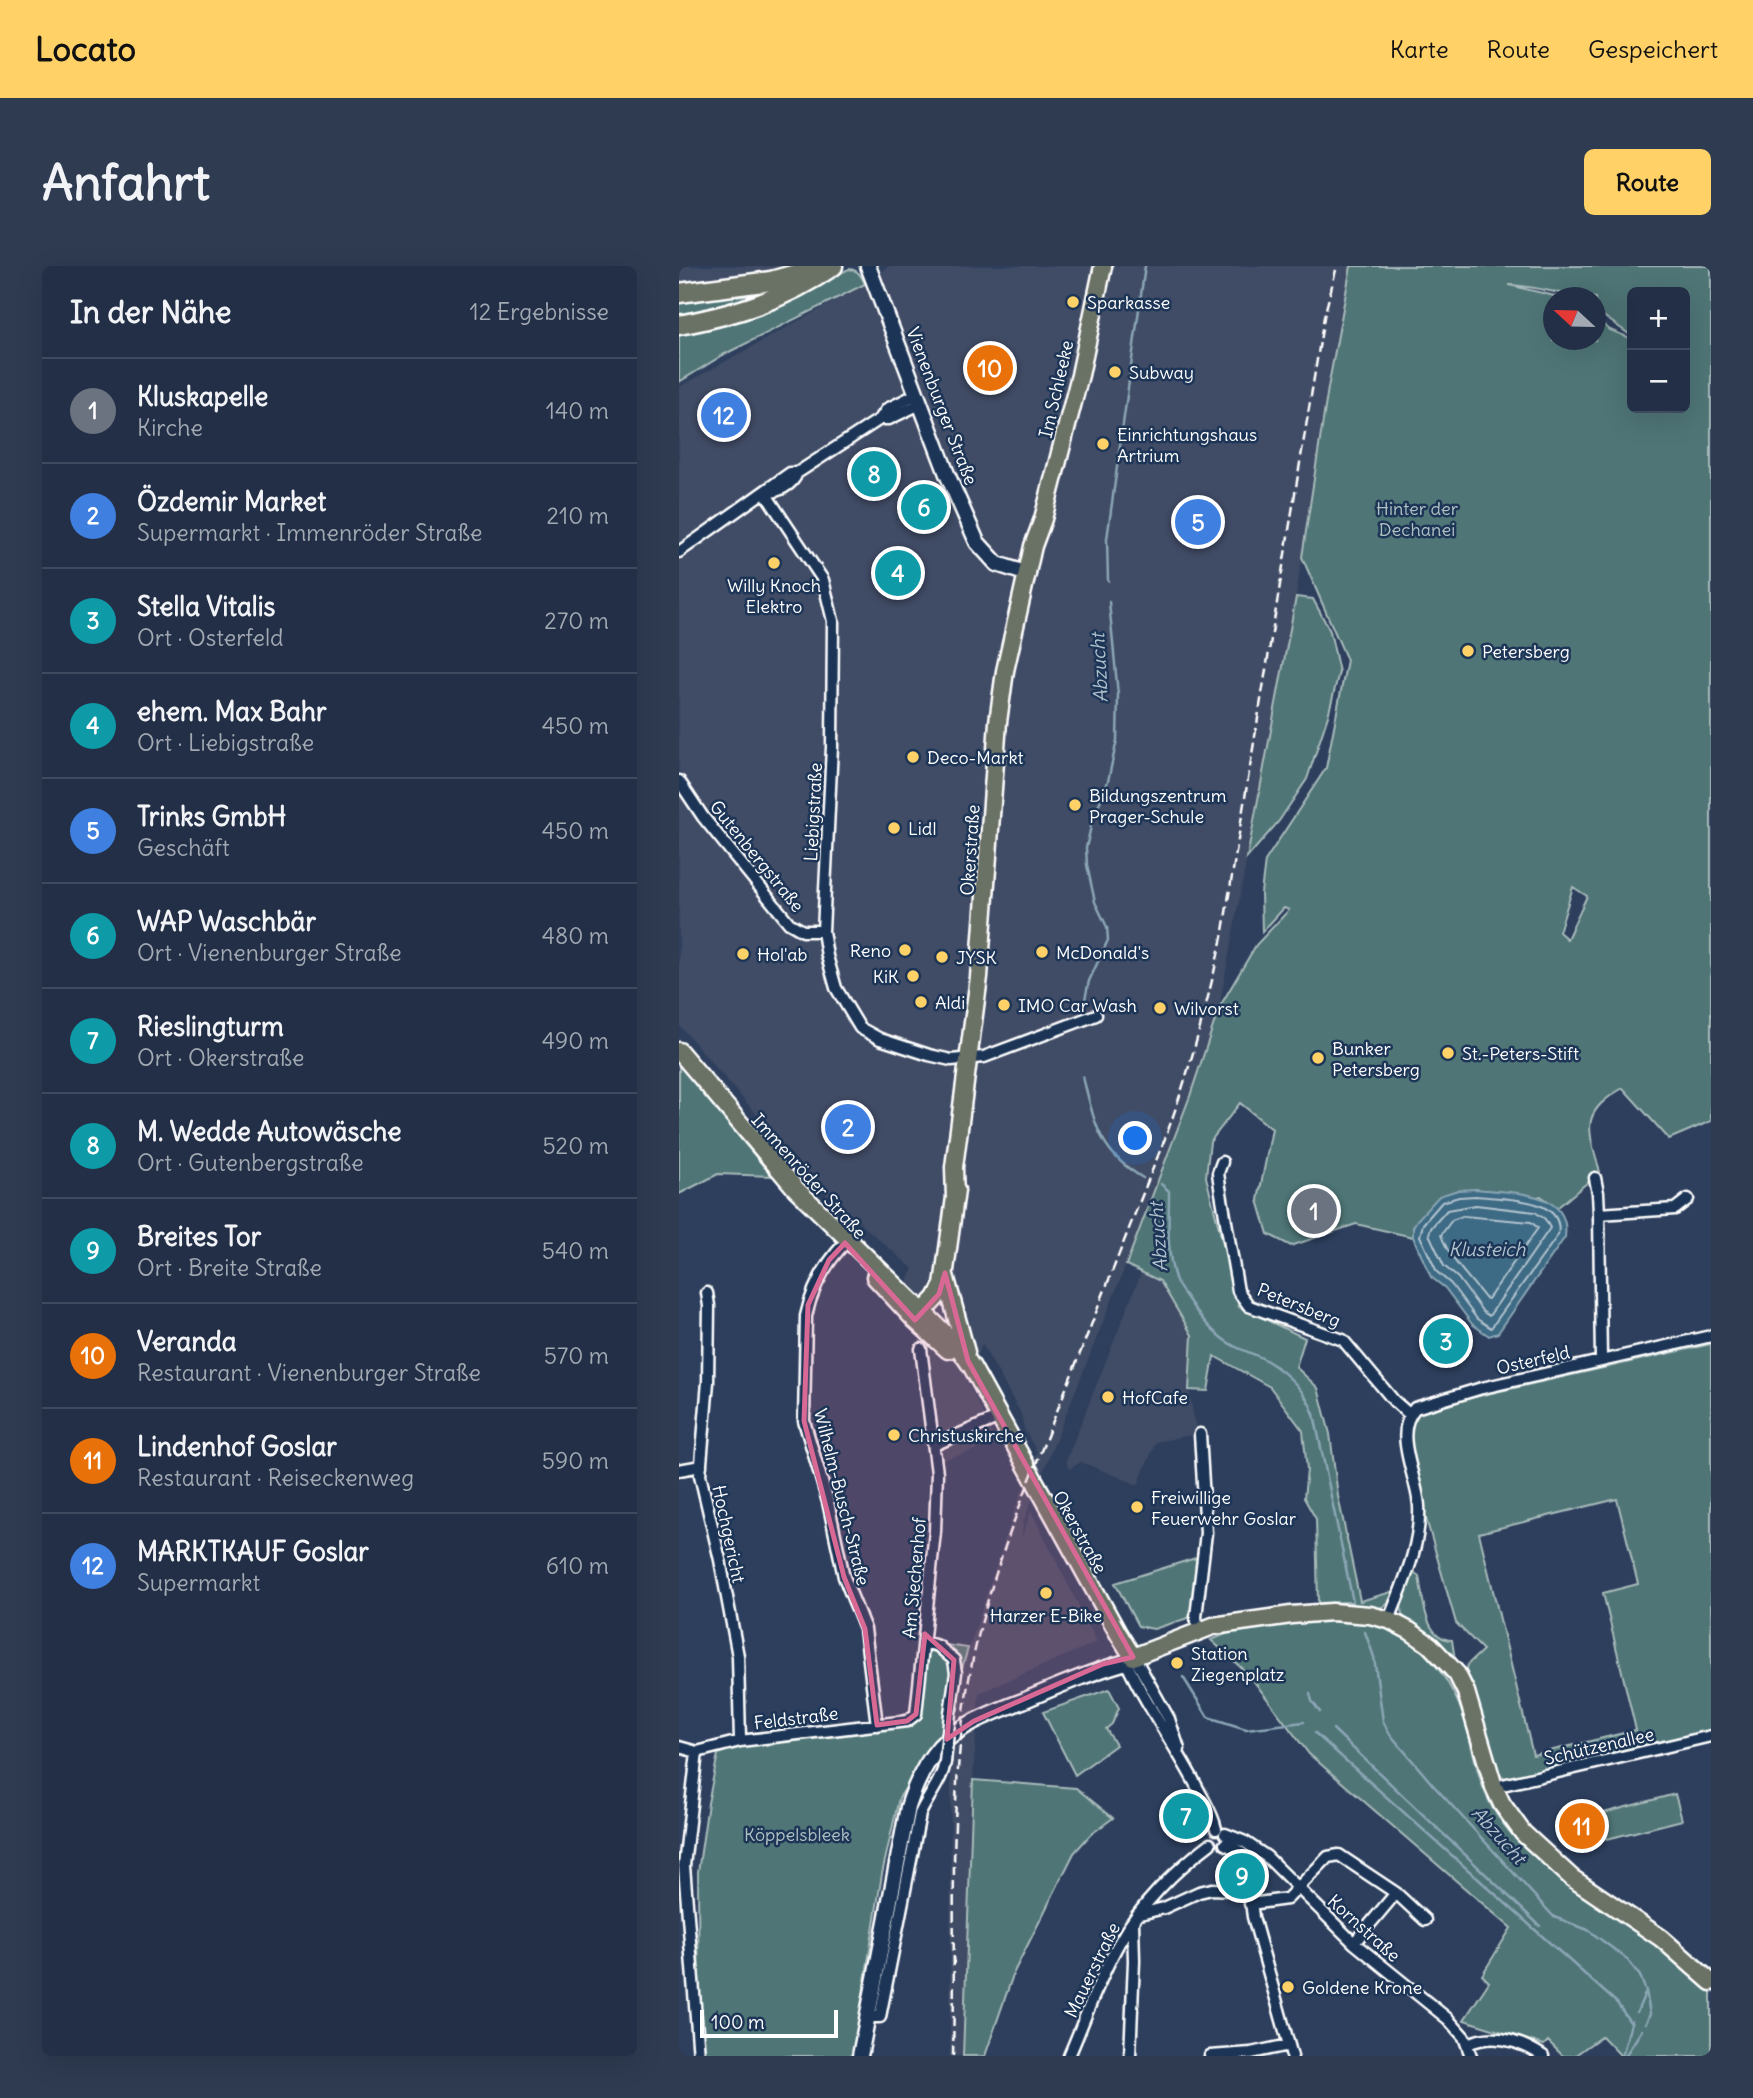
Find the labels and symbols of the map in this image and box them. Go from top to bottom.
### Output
north arrow [1543,287,1606,350]
place label: Sparkasse [1087,291,1170,314]
marker: Sparkasse [1065,294,1081,310]
street label: Vienenburger Straße [901,324,983,488]
street label: Im Schleeke [1034,338,1078,440]
pin: 10 [967,342,1013,394]
place label: Subway [1129,361,1194,384]
marker: Subway [1107,364,1123,380]
pin: 12 [701,389,747,441]
place label: Einrichtungshaus Artrium [1117,423,1257,467]
marker: Einrichtungshaus Artrium [1095,436,1111,452]
pin: 8 [851,448,897,500]
pin: 6 [901,481,947,533]
pin: 5 [1175,496,1221,548]
park label: Hinter der Dechanei [1376,497,1459,541]
pin: 4 [875,547,921,599]
marker: Willy Knoch Elektro [766,555,782,571]
place label: Willy Knoch Elektro [727,574,821,618]
water label: Abzucht [1085,630,1113,703]
place label: Petersberg [1482,640,1570,663]
marker: Petersberg [1460,643,1476,659]
place label: Deco-Markt [927,746,1024,769]
marker: Deco-Markt [905,749,921,765]
street label: Liebigstraße [799,762,827,862]
place label: Bildungszentrum Prager-Schule [1089,784,1227,828]
street label: Gutenbergstraße [705,795,809,917]
marker: Bildungszentrum Prager-Schule [1067,797,1083,813]
street label: Okerstraße [955,804,985,896]
place label: Lidl [908,817,936,840]
marker: Lidl [886,820,902,836]
place label: Reno [850,939,891,962]
place label: McDonald's [1056,941,1149,964]
marker: Reno [897,942,913,958]
place label: Hol'ab [757,943,807,966]
marker: McDonald's [1034,944,1050,960]
marker: Hol'ab [735,946,751,962]
place label: JYSK [956,946,997,969]
marker: JYSK [934,949,950,965]
place label: KiK [873,965,899,988]
marker: KiK [905,968,921,984]
place label: Aldi [935,991,965,1014]
marker: Aldi [913,994,929,1010]
place label: IMO Car Wash [1018,994,1137,1017]
marker: IMO Car Wash [996,997,1012,1013]
place label: Wilvorst [1174,997,1239,1020]
marker: Wilvorst [1152,1000,1168,1016]
place label: Bunker Petersberg [1332,1037,1420,1081]
place label: St.-Peters-Stift [1462,1042,1579,1065]
marker: St.-Peters-Stift [1440,1045,1456,1061]
marker: Bunker Petersberg [1310,1050,1326,1066]
pin: 2 [825,1101,871,1153]
street label: Immenröder Straße [747,1108,871,1244]
your location [1118,1121,1152,1155]
pin: 1 [1291,1185,1337,1237]
water label: Abzucht [1143,1199,1172,1273]
water label: Klusteich [1448,1237,1527,1261]
street label: Petersberg [1254,1278,1344,1332]
pin: 3 [1423,1315,1469,1367]
street label: Osterfeld [1494,1340,1572,1380]
place label: HofCafe [1122,1386,1188,1409]
marker: HofCafe [1100,1389,1116,1405]
street label: Wilhelm-Busch-Straße [809,1406,875,1588]
place label: Christuskirche [908,1424,1024,1447]
marker: Christuskirche [886,1427,902,1443]
street label: Hochgericht [707,1483,751,1585]
place label: Freiwillige Feuerwehr Goslar [1151,1486,1297,1530]
street label: Okerstraße [1048,1487,1112,1577]
marker: Freiwillige Feuerwehr Goslar [1129,1499,1145,1515]
street label: Am Siechenhof [897,1515,931,1639]
marker: Harzer E-Bike [1038,1585,1054,1601]
place label: Harzer E-Bike [990,1604,1102,1627]
place label: Station Ziegenplatz [1191,1642,1285,1686]
marker: Station Ziegenplatz [1169,1655,1185,1671]
street label: Feldstraße [753,1701,839,1735]
street label: Schützenallee [1542,1722,1656,1770]
pin: 7 [1163,1790,1209,1842]
pin: 11 [1559,1800,1605,1852]
water label: Abzucht [1467,1801,1533,1871]
park label: Köppelsbleek [744,1823,850,1846]
pin: 9 [1219,1850,1265,1902]
street label: Kornstraße [1323,1889,1405,1967]
street label: Mauerstraße [1059,1919,1125,2021]
place label: Goldene Krone [1302,1976,1422,1999]
marker: Goldene Krone [1280,1979,1296,1995]
scale bar [700,2007,838,2039]

